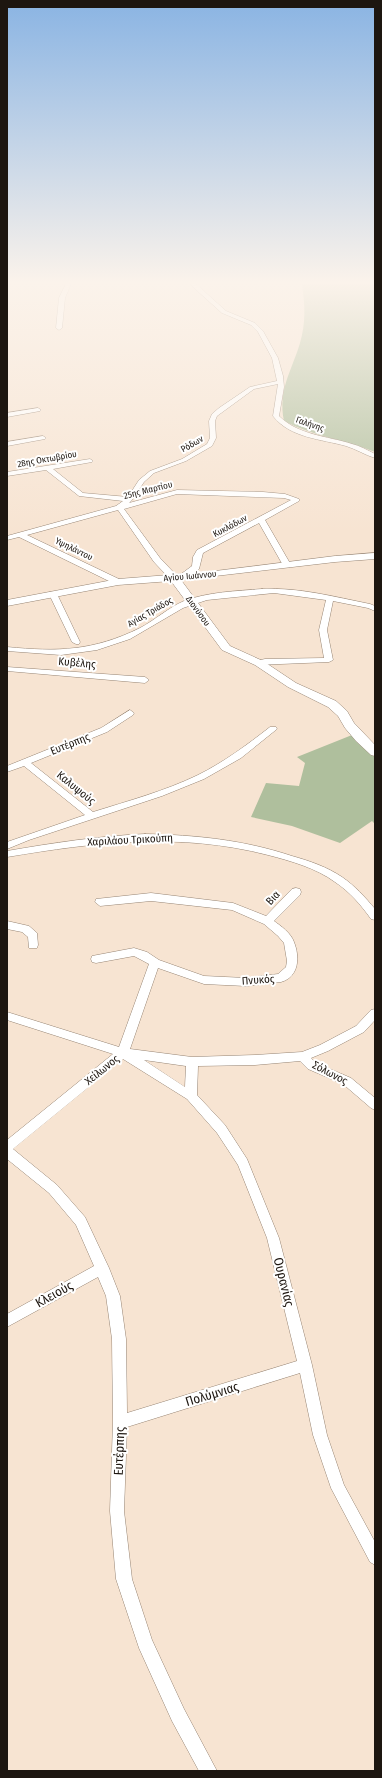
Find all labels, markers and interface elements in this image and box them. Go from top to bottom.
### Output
street label: Γαλήνης [295,415,326,434]
street label: Ρόδων [179,434,205,454]
street label: 28ης Οκτωβρίου [17,449,78,469]
street label: 25ης Μαρτίου [123,479,174,501]
street label: Κυκλάδων [211,513,249,539]
street label: Υψηλάντου [54,536,95,563]
street label: Αγίου Ιωάννου [163,569,217,583]
street label: Διονύσου [184,594,212,628]
street label: Αγίας Τριάδος [126,595,174,629]
street label: Κυβέλης [58,655,97,671]
street label: Ευτέρπης [48,730,92,758]
street label: Καλυψούς [54,769,98,808]
street label: Χαριλάου Τρικούπη [87,831,173,849]
street label: Βια [263,888,283,908]
street label: Πνυκός [241,972,275,988]
street label: Χείλωνος [82,1052,122,1088]
street label: Σόλωνος [310,1058,350,1088]
street label: Ουρανίας [271,1256,297,1309]
street label: Κλειούς [33,1277,76,1310]
street label: Πολύμνιας [184,1379,241,1409]
street label: Ευτέρπης [111,1426,127,1476]

